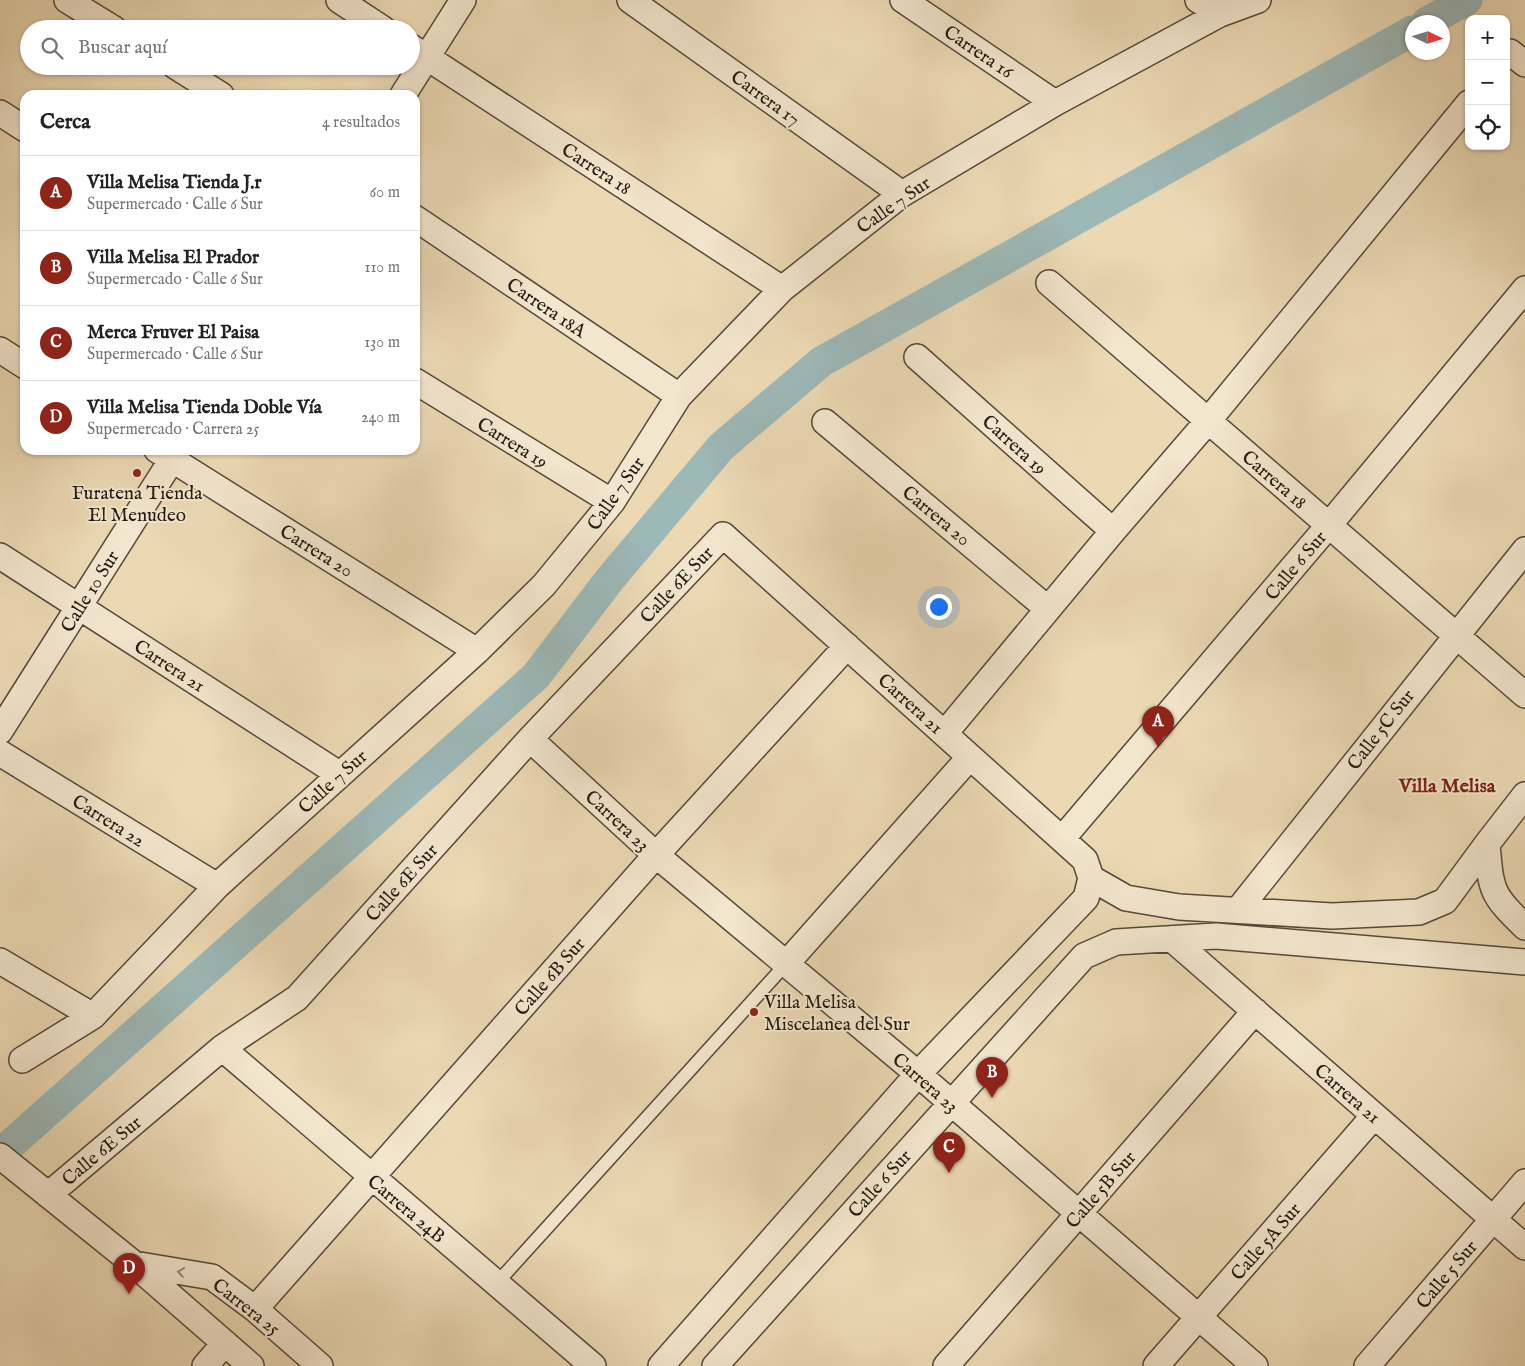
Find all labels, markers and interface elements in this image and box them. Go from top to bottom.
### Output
north arrow [1405,15,1450,60]
map controls [1465,15,1510,150]
button: + [1465,15,1510,60]
search box [20,20,420,75]
street label: Carrera 16 [938,21,1018,85]
icon: search [38,34,66,62]
text: Buscar aquí [78,36,167,60]
button: − [1465,60,1510,105]
street label: Carrera 17 [725,65,804,132]
button: locate [1465,105,1510,150]
text: Cerca [40,109,90,136]
text: 4 resultados [322,113,400,133]
street label: Carrera 18 [557,138,635,201]
text: Villa Melisa Tienda J.r [87,171,261,195]
street label: Calle 7 Sur [853,172,936,240]
text: A [51,183,61,203]
text: 60 m [370,183,400,203]
text: Supermercado · Calle 6 Sur [87,195,263,215]
text: Villa Melisa El Prador [87,246,259,270]
text: B [51,258,61,278]
text: 110 m [364,258,400,278]
text: Supermercado · Calle 6 Sur [87,270,263,290]
street label: Carrera 18A [501,273,591,345]
text: Merca Fruver El Paisa [87,321,259,345]
text: C [50,333,62,353]
text: 130 m [364,333,400,353]
text: Supermercado · Calle 6 Sur [87,345,263,365]
text: Villa Melisa Tienda Doble Vía [87,396,322,420]
text: D [50,408,62,428]
text: 240 m [361,408,400,428]
street label: Carrera 19 [976,410,1051,481]
street label: Carrera 19 [472,413,552,475]
text: Supermercado · Carrera 25 [87,420,259,440]
street label: Carrera 18 [1236,446,1311,515]
street label: Calle 7 Sur [583,453,651,536]
marker: Furatena Tienda El Menudeo [131,467,143,479]
street label: Carrera 20 [897,481,975,552]
place label: Furatena Tienda El Menudeo [72,482,203,528]
street label: Carrera 20 [275,520,357,584]
street label: Calle 6 Sur [1260,526,1333,606]
street label: Calle 6E Sur [636,542,719,629]
street label: Calle 10 Sur [56,547,125,637]
your location [926,594,952,620]
street label: Carrera 21 [129,635,209,698]
street label: Carrera 21 [872,669,947,740]
street label: Calle 5C Sur [1343,685,1421,776]
pin: A [1142,706,1174,747]
street label: Calle 7 Sur [294,745,373,820]
district label: Villa Melisa [1398,774,1496,799]
street label: Carrera 23 [579,785,654,857]
street label: Carrera 22 [67,790,149,854]
street label: Calle 6E Sur [361,839,444,927]
street label: Calle 6B Sur [510,933,591,1022]
place label: Villa Melisa Miscelanea del Sur [763,991,910,1037]
marker: Villa Melisa Miscelanea del Sur [748,1006,760,1018]
street label: Carrera 23 [887,1048,963,1119]
pin: B [976,1057,1008,1098]
street label: Carrera 21 [1309,1059,1385,1130]
street label: Calle 6E Sur [57,1111,147,1192]
pin: C [933,1132,965,1173]
street label: Calle 6 Sur [844,1145,917,1223]
street label: Calle 5B Sur [1061,1147,1142,1234]
street label: Carrera 24B [362,1170,450,1249]
street label: Calle 5A Sur [1226,1198,1307,1286]
street label: Calle 5 Sur [1412,1236,1483,1315]
pin: D [113,1253,145,1294]
one-way arrow [177,1267,185,1277]
street label: Carrera 25 [207,1274,285,1342]

